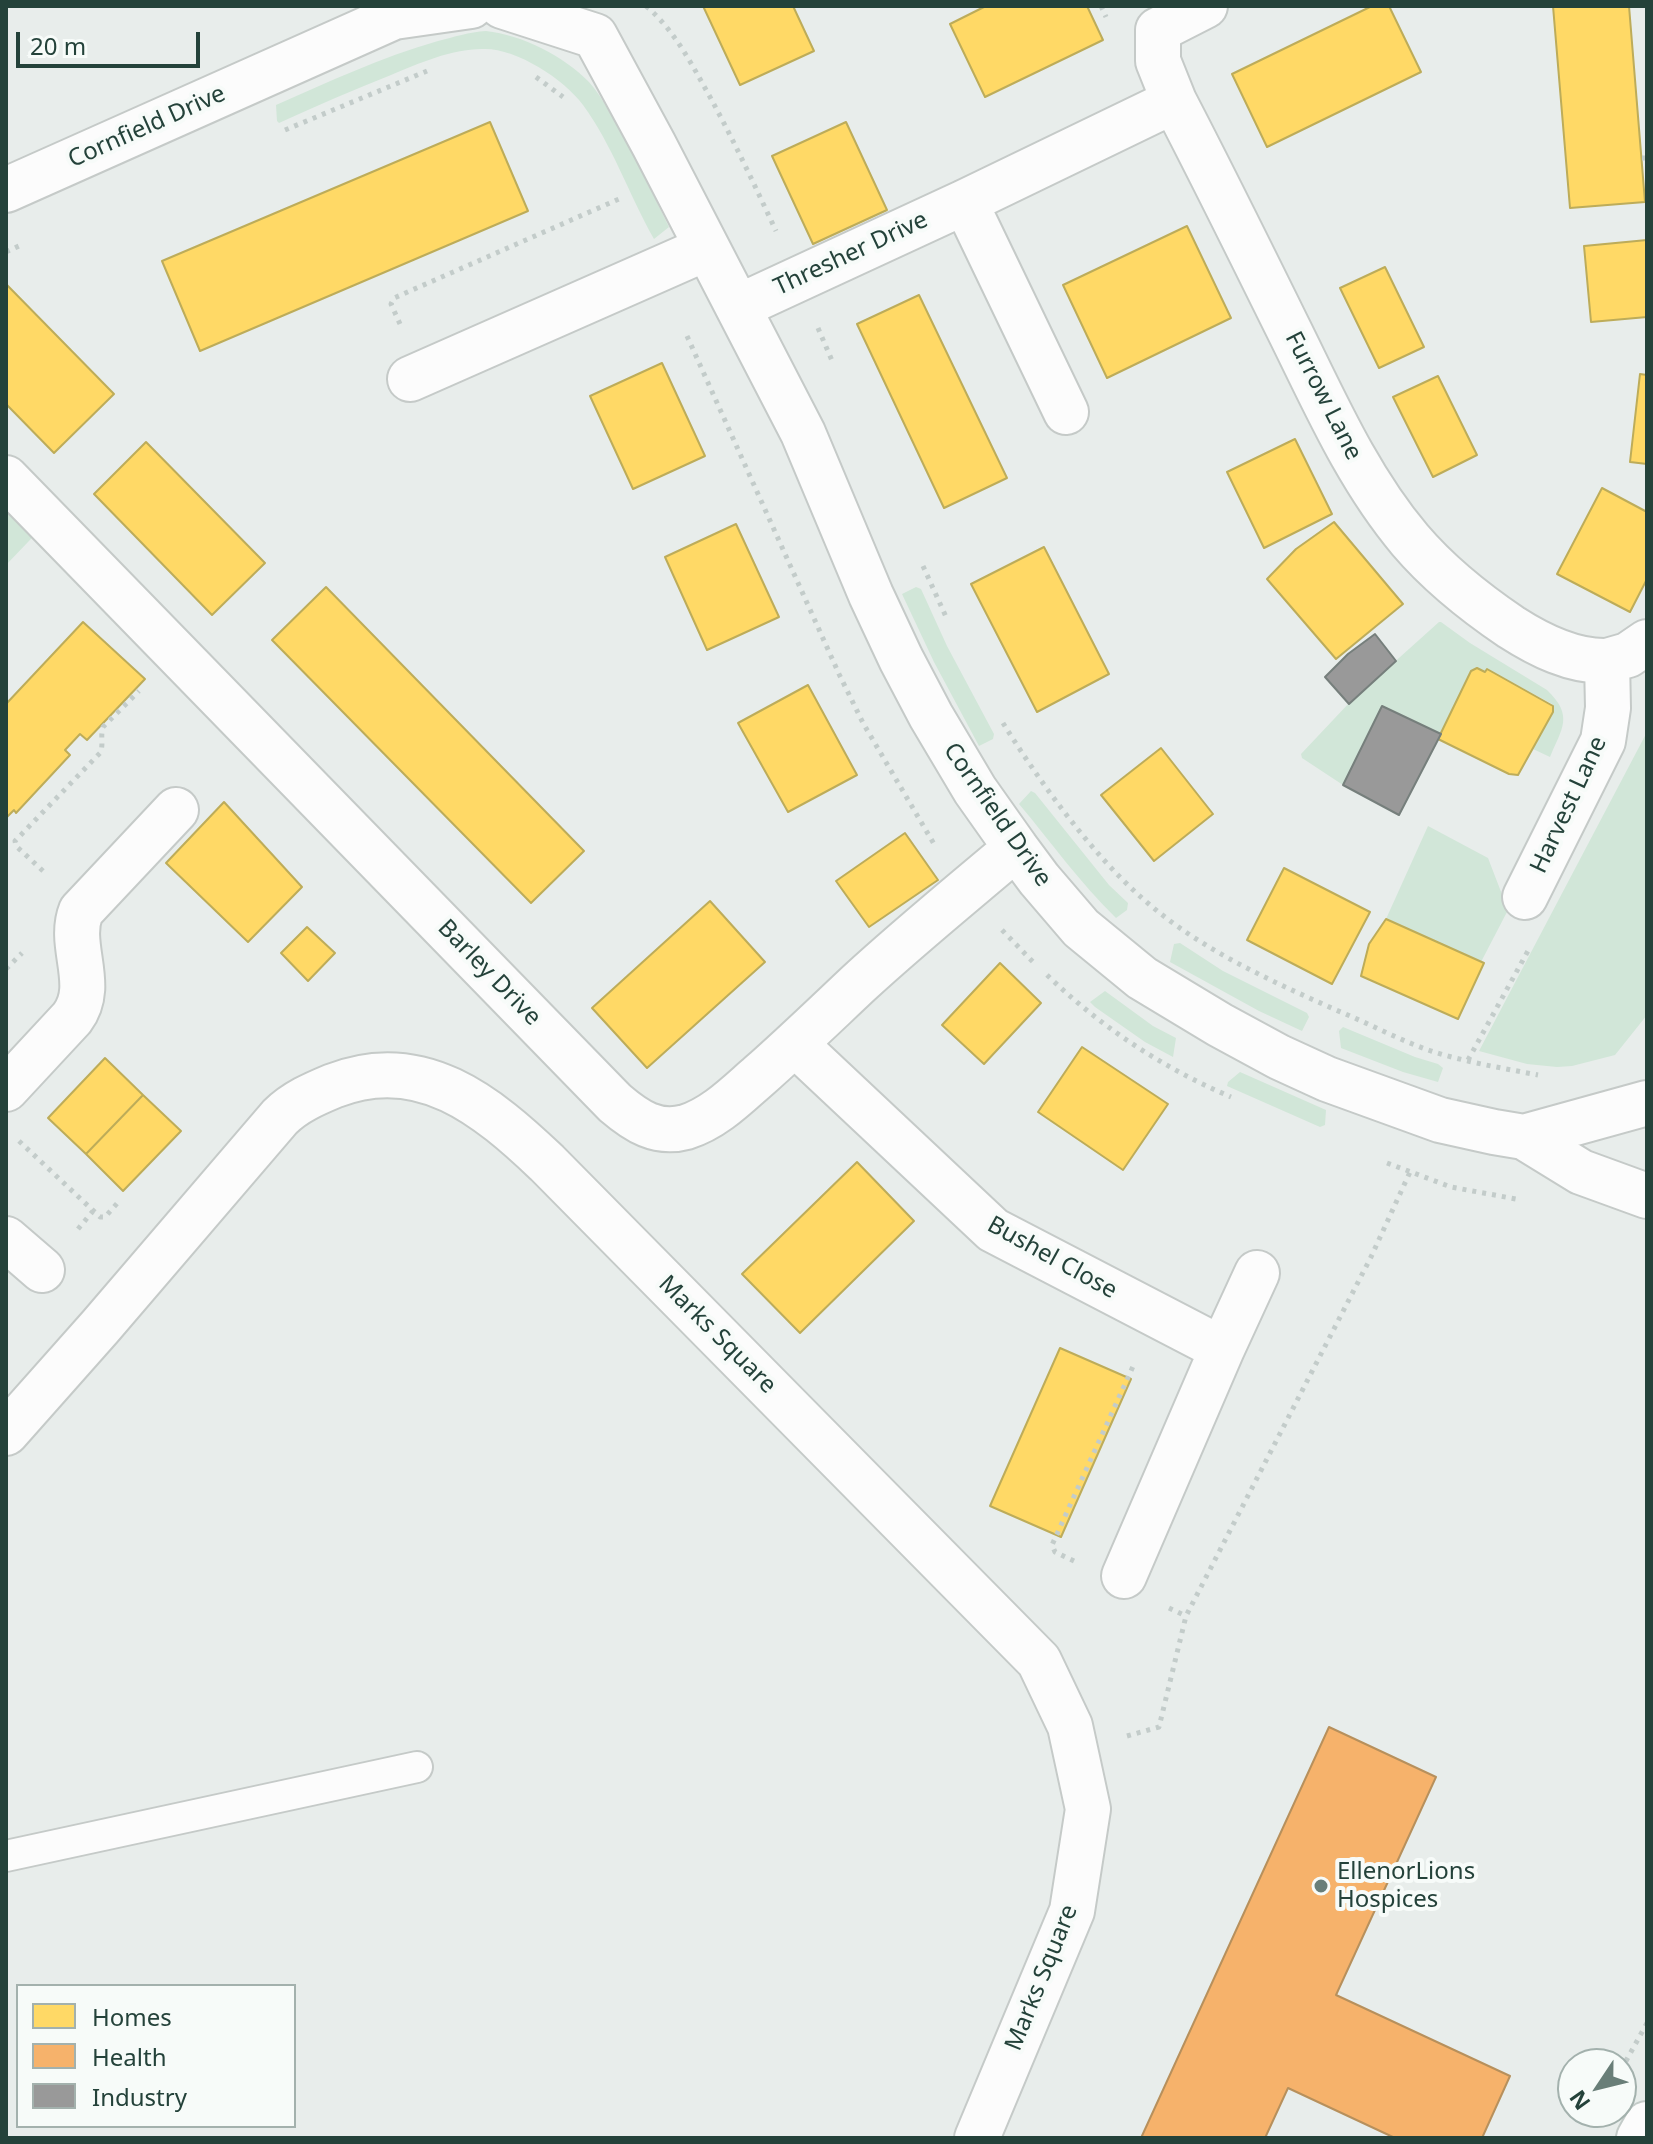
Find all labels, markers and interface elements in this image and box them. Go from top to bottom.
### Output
scale bar [20,16,204,66]
text: 20 m [30,29,86,62]
street label: Cornfield Drive [64,79,230,175]
street label: Thresher Drive [769,206,933,302]
street label: Furrow Lane [1278,327,1368,465]
street label: Harvest Lane [1525,732,1613,878]
street label: Cornfield Drive [937,738,1057,892]
street label: Barley Drive [431,914,547,1032]
street label: Bushel Close [982,1211,1122,1305]
street label: Marks Square [652,1270,782,1400]
place label: EllenorLions Hospices [1337,1858,1475,1914]
marker: EllenorLions Hospices [1312,1877,1330,1895]
street label: Marks Square [1000,1901,1084,2055]
legend [16,1984,296,2128]
text: Homes [92,2000,172,2033]
text: Health [92,2040,166,2073]
north arrow [1557,2048,1637,2128]
text: Industry [92,2080,187,2113]
text: N [1562,2085,1596,2117]

